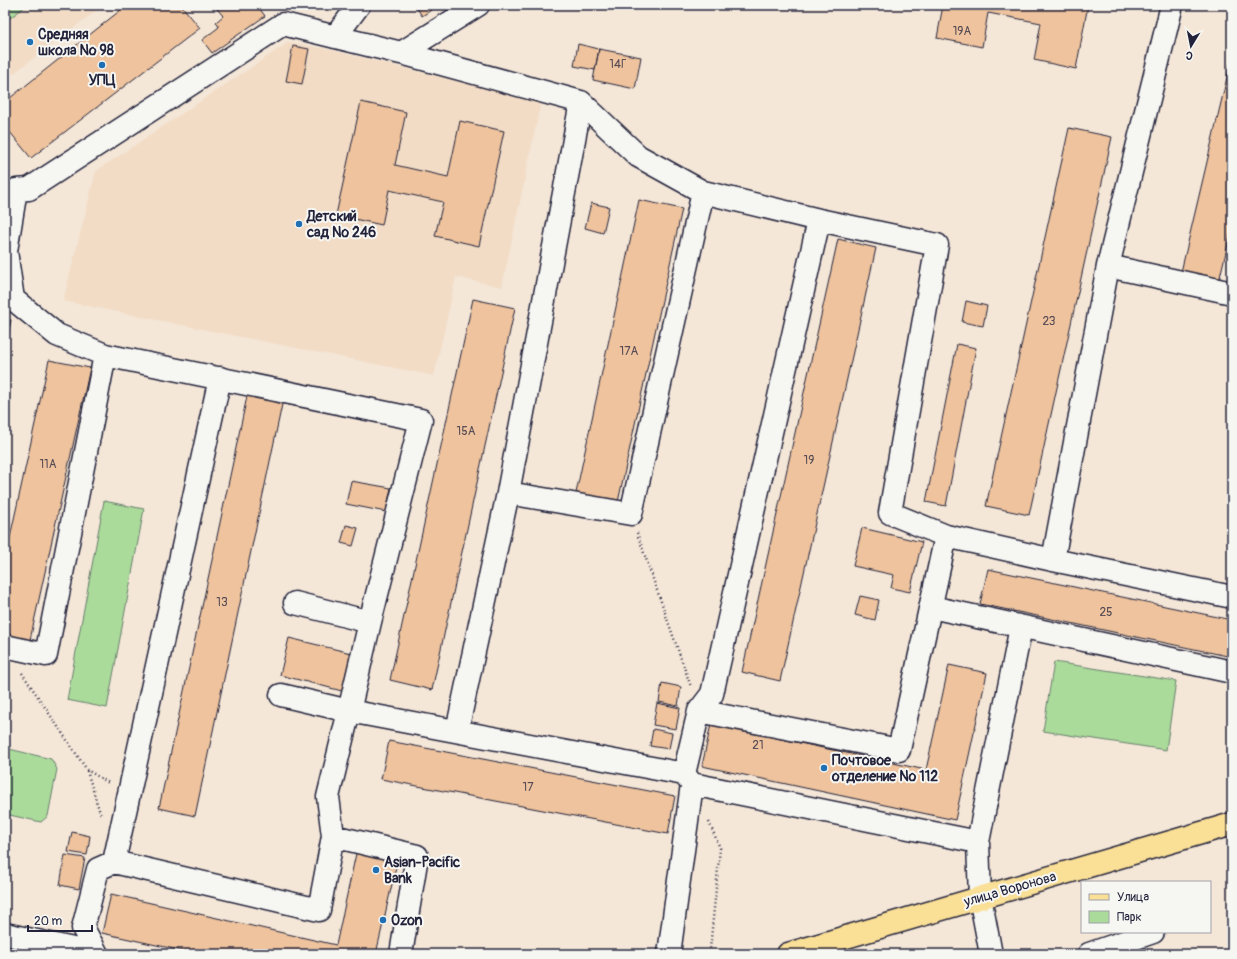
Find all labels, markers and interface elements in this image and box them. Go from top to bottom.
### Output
house number: 19А [953,24,972,39]
place label: Средняя школа № 98 [38,26,114,59]
north arrow [1171,26,1211,66]
marker: Средняя школа № 98 [25,37,35,47]
text: С [1185,48,1194,62]
house number: 14Г [609,57,627,72]
marker: УПЦ [97,60,107,70]
place label: УПЦ [89,72,115,89]
place label: Детский сад № 246 [306,208,376,241]
marker: Детский сад № 246 [294,219,304,229]
house number: 23 [1042,314,1056,329]
house number: 17А [620,344,639,359]
house number: 15А [457,424,476,439]
house number: 19 [804,453,814,468]
house number: 11А [39,457,57,472]
house number: 13 [216,595,228,610]
house number: 25 [1099,605,1113,620]
house number: 21 [752,738,764,753]
place label: Почтовое отделение № 112 [831,752,938,785]
marker: Почтовое отделение № 112 [819,763,829,773]
house number: 17 [522,780,534,795]
place label: Asian-Pacific Bank [384,854,460,887]
marker: Asian-Pacific Bank [371,865,381,875]
street label: улица Воронова [961,868,1058,911]
legend [1081,881,1211,933]
text: Улица [1117,890,1149,905]
scale bar [28,907,92,933]
text: Парк [1117,910,1142,925]
place label: Ozon [391,912,423,929]
text: 20 m [34,914,63,929]
marker: Ozon [378,915,388,925]

